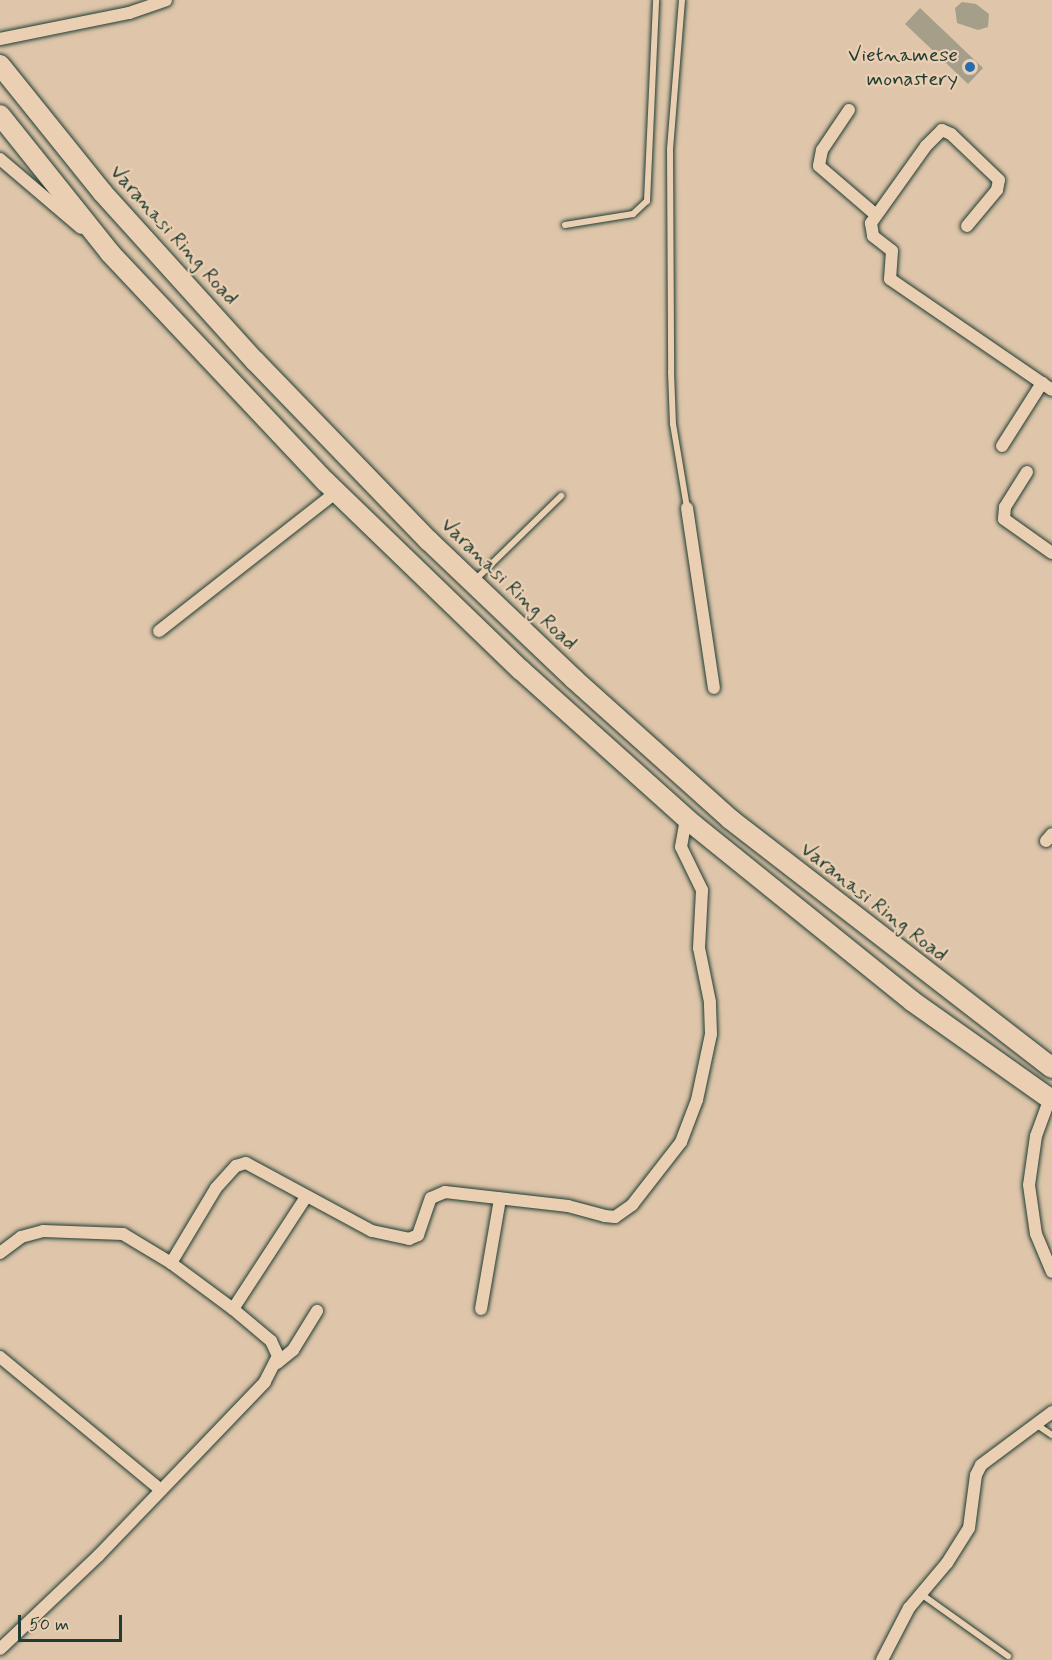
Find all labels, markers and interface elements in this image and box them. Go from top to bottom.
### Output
place label: Vietnamese monastery [848,42,958,92]
marker: Vietnamese monastery [963,60,977,74]
street label: Varanasi Ring Road [105,161,243,309]
street label: Varanasi Ring Road [437,513,581,655]
street label: Varanasi Ring Road [796,838,952,966]
scale bar [21,1603,124,1641]
text: 50 m [29,1613,69,1637]

